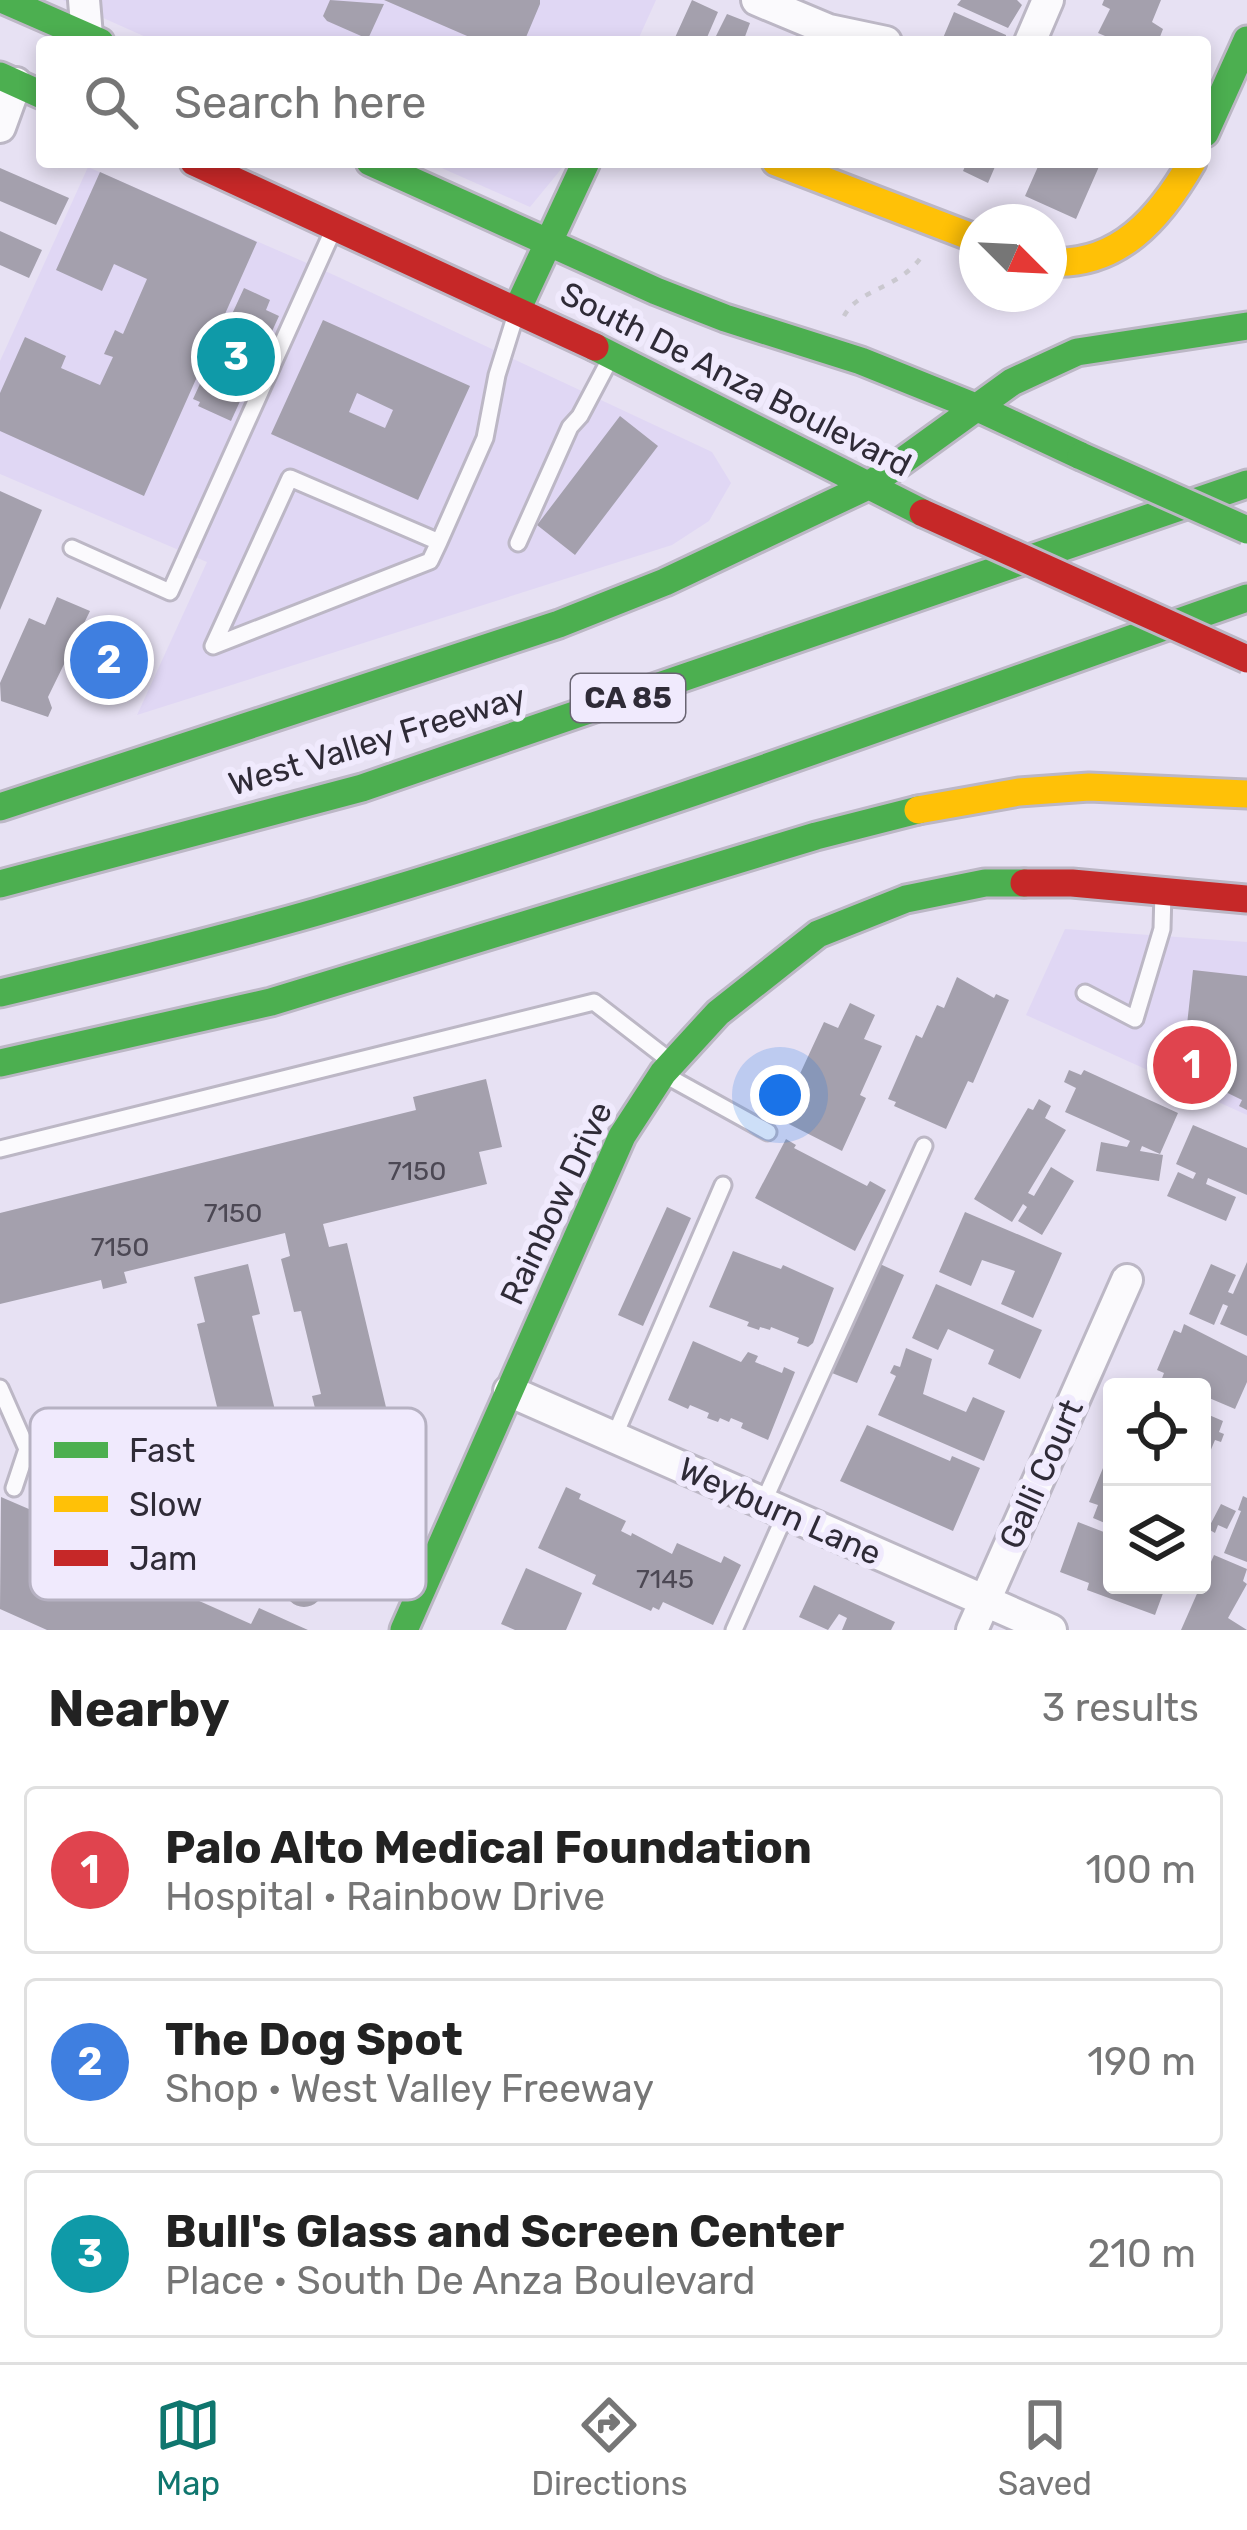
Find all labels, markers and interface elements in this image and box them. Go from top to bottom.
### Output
search box [36,36,1211,168]
icon: search [78,69,144,135]
text: Search here [174,76,426,129]
north arrow [959,204,1067,312]
street label: South De Anza Boulevard [554,273,918,485]
pin: 3 [197,312,275,402]
pin: 2 [70,615,148,705]
road number: CA 85 [571,674,685,722]
street label: West Valley Freeway [224,676,530,804]
pin: 1 [1153,1020,1231,1110]
your location [750,1065,810,1125]
street label: Rainbow Drive [492,1095,620,1311]
house number: 7150 [388,1155,446,1187]
house number: 7150 [204,1197,262,1229]
house number: 7150 [91,1231,149,1263]
map controls [1103,1378,1211,1594]
button: locate [1103,1378,1211,1486]
street label: Galli Court [991,1393,1091,1555]
legend [30,1408,426,1600]
text: Fast [129,1431,195,1470]
street label: Weyburn Lane [673,1449,887,1573]
text: Slow [129,1485,203,1524]
button: layers [1103,1486,1211,1594]
text: Jam [129,1539,197,1578]
house number: 7145 [636,1563,694,1595]
text: Nearby [48,1678,230,1739]
text: 3 results [1042,1685,1199,1731]
text: Palo Alto Medical Foundation [165,1821,812,1874]
text: 1 [80,1847,100,1893]
text: 100 m [1086,1847,1196,1893]
text: Hospital · Rainbow Drive [165,1874,605,1920]
text: The Dog Spot [165,2013,463,2066]
text: 2 [77,2039,103,2085]
text: 190 m [1087,2039,1196,2085]
text: Shop · West Valley Freeway [165,2066,654,2112]
text: Bull's Glass and Screen Center [165,2205,844,2258]
text: 3 [77,2231,103,2277]
text: 210 m [1087,2231,1196,2277]
text: Place · South De Anza Boulevard [165,2258,756,2304]
tab: Map [155,2392,221,2503]
tab: Directions [531,2392,688,2503]
tab: Saved [998,2392,1092,2503]

